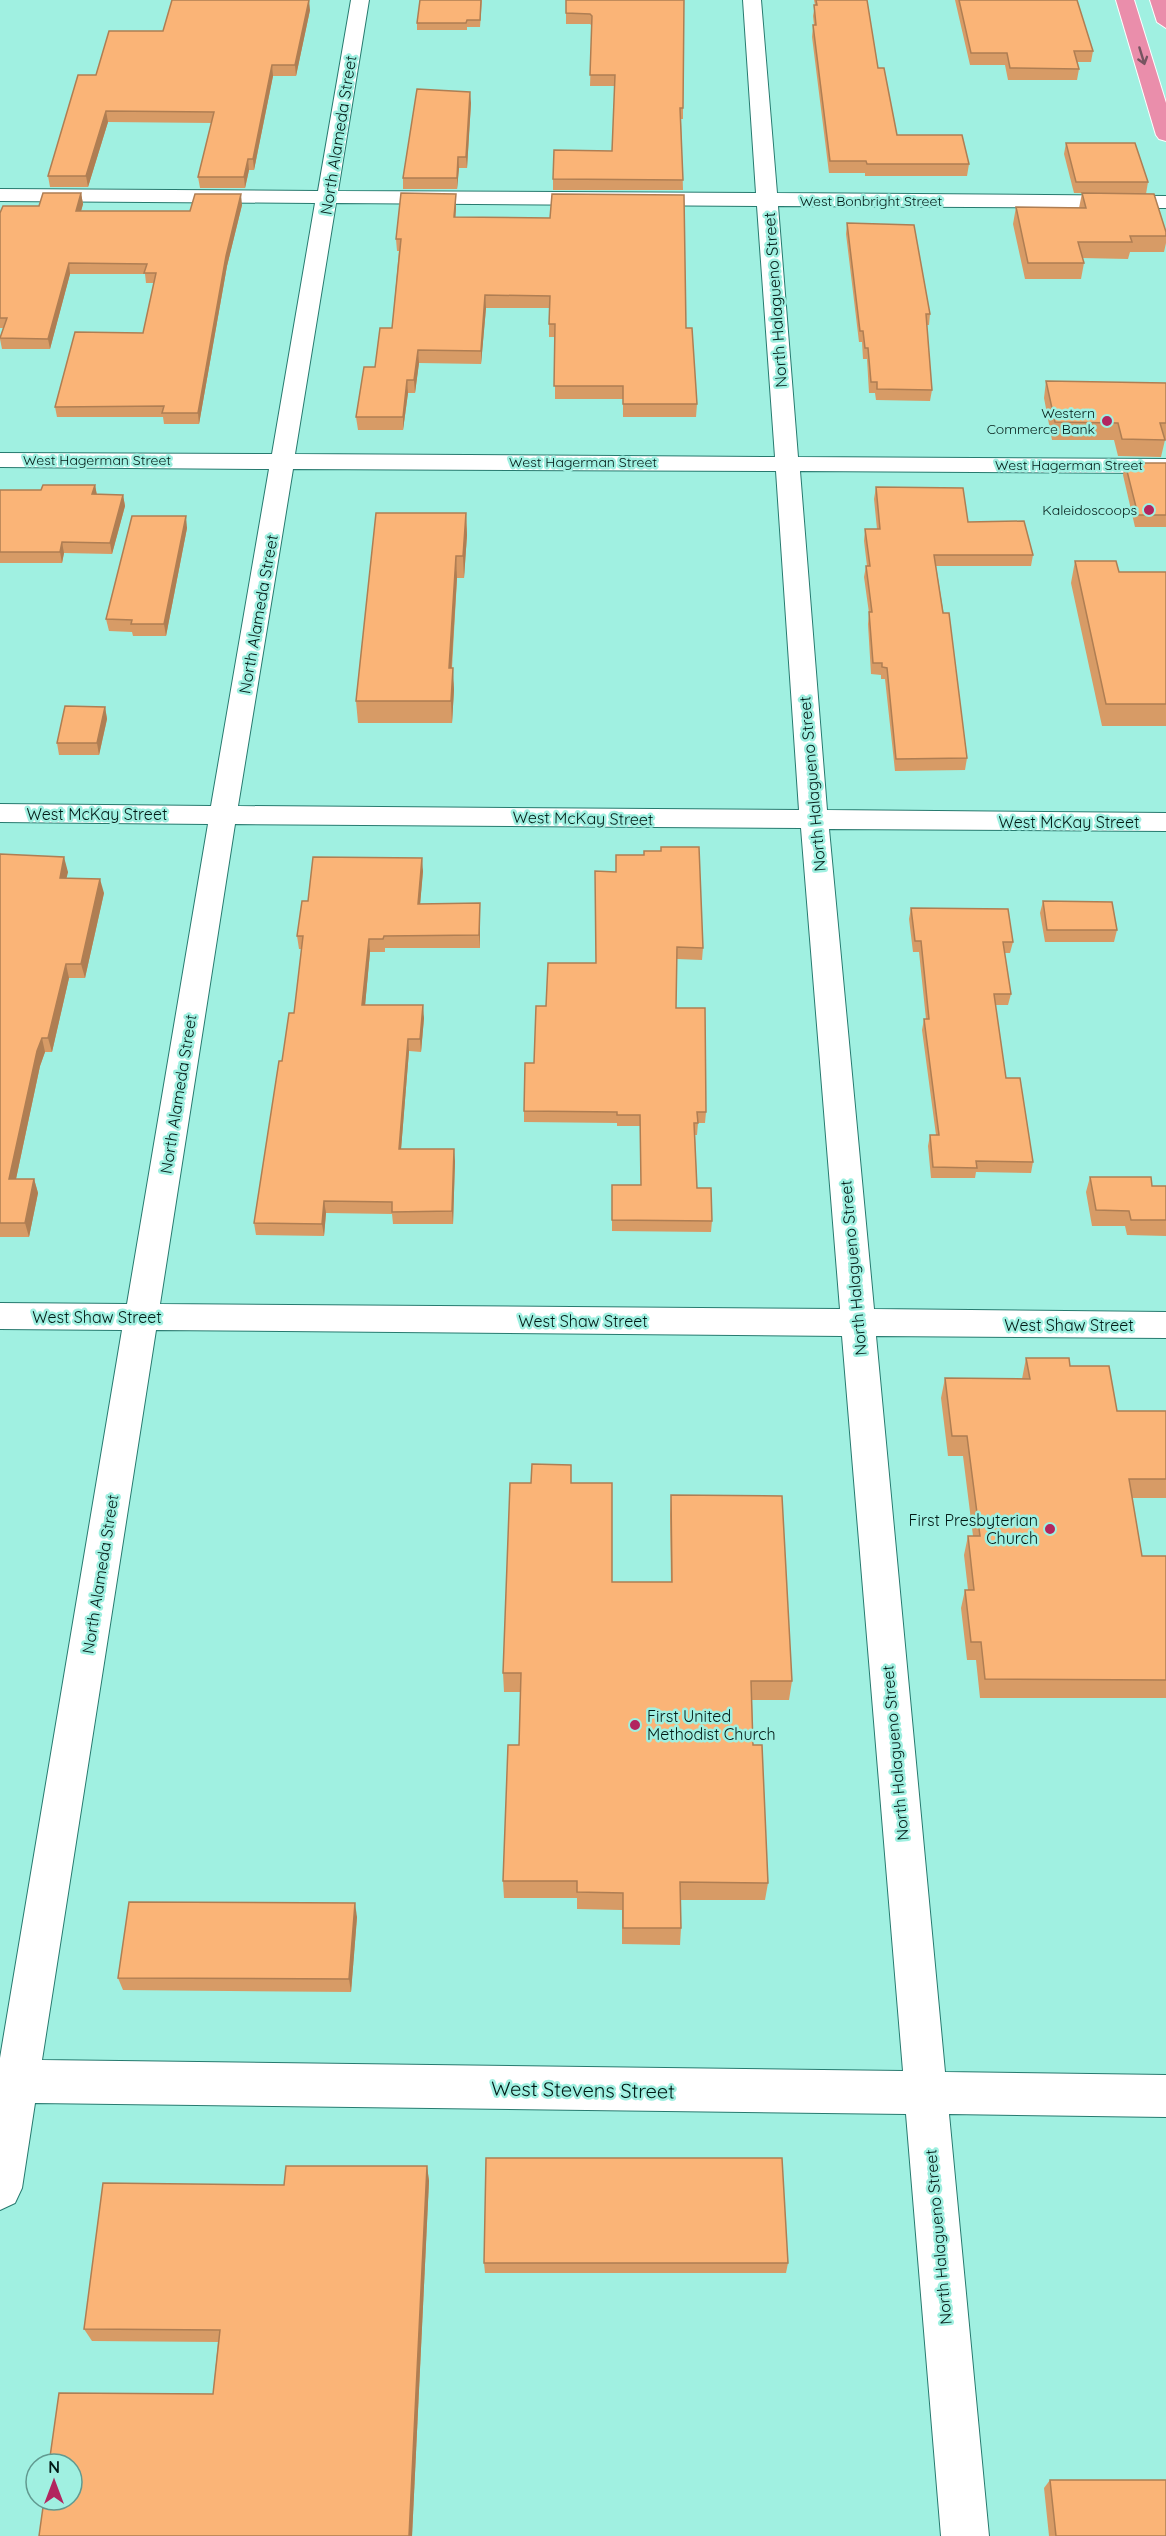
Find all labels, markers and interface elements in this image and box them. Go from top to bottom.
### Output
one-way arrow [1137,46,1148,65]
street label: North Alameda Street [316,54,360,216]
street label: West Bonbright Street [800,192,942,210]
street label: North Halagueno Street [759,212,791,388]
place label: Western Commerce Bank [987,404,1095,438]
marker: Western Commerce Bank [1100,414,1114,428]
street label: West Hagerman Street [23,451,171,469]
street label: West Hagerman Street [509,453,657,471]
street label: West Hagerman Street [995,456,1143,474]
place label: Kaleidoscoops [1042,501,1137,519]
marker: Kaleidoscoops [1142,503,1156,517]
street label: North Alameda Street [234,533,282,695]
street label: North Halagueno Street [794,695,830,873]
street label: West McKay Street [27,804,167,824]
street label: West McKay Street [512,807,654,829]
street label: West McKay Street [999,812,1139,832]
street label: North Alameda Street [156,1013,200,1175]
street label: North Halagueno Street [835,1179,871,1357]
street label: West Shaw Street [32,1307,162,1327]
street label: West Shaw Street [518,1311,648,1331]
street label: West Shaw Street [1004,1315,1134,1335]
street label: North Alameda Street [78,1493,122,1655]
place label: First Presbyterian Church [908,1510,1038,1548]
marker: First Presbyterian Church [1043,1522,1057,1536]
street label: North Halagueno Street [877,1664,913,1842]
place label: First United Methodist Church [647,1706,776,1744]
marker: First United Methodist Church [628,1718,642,1732]
street label: West Stevens Street [491,2075,675,2104]
street label: North Halagueno Street [920,2148,956,2326]
north arrow [24,2452,84,2512]
text: N [48,2457,60,2477]

